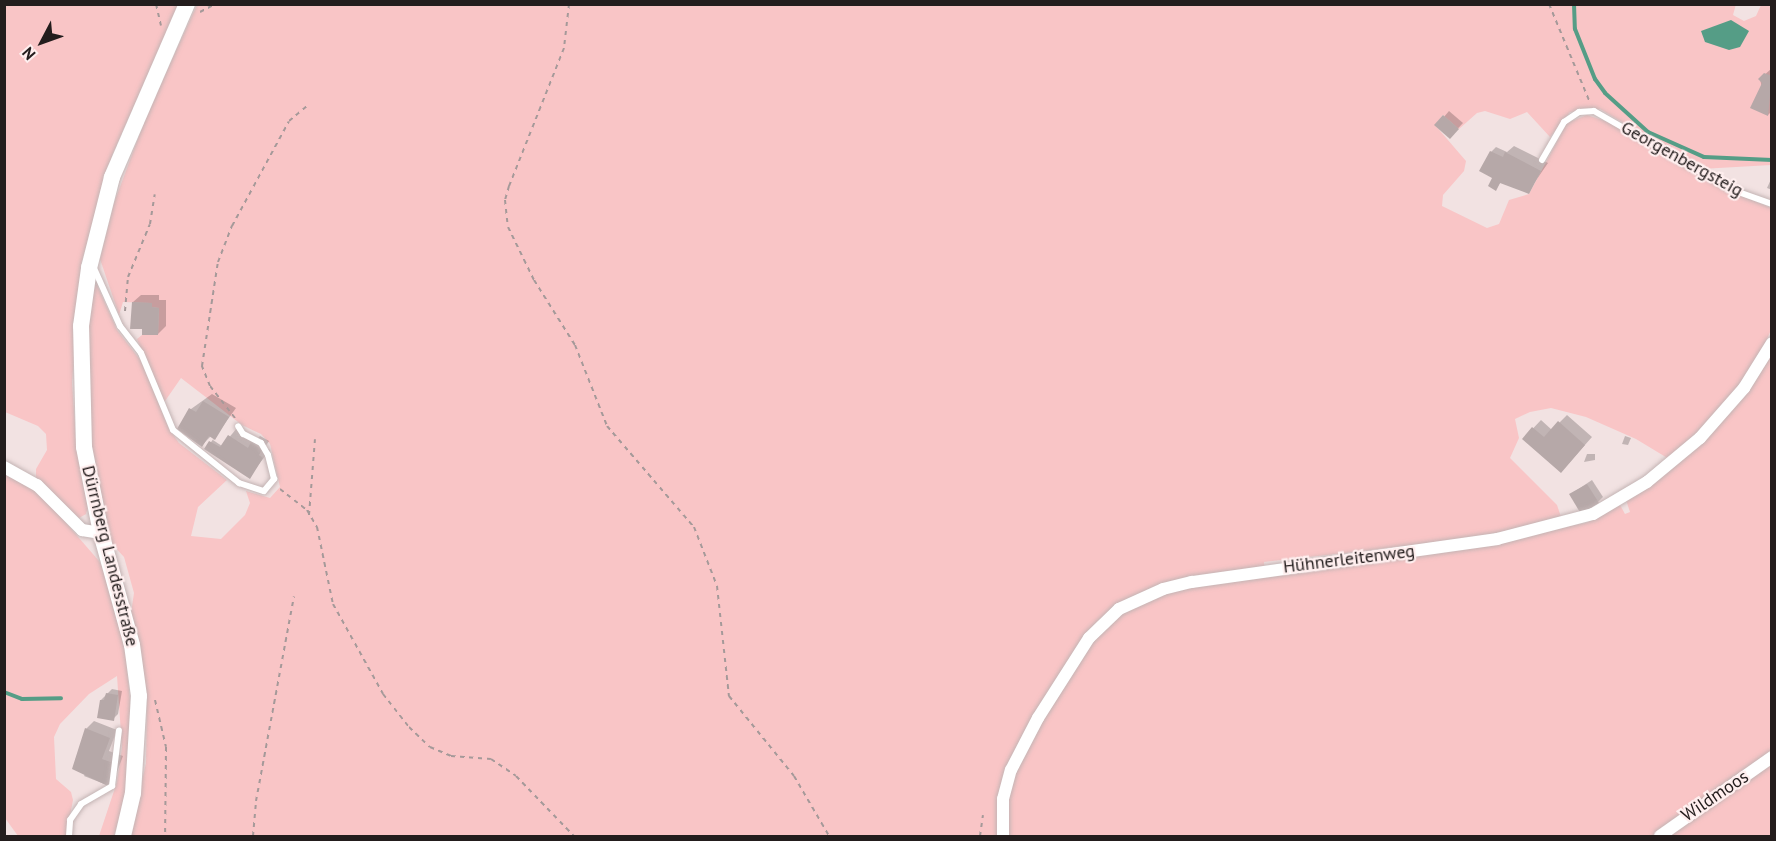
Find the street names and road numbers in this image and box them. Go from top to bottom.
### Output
street label: Georgenbergsteig [1617,117,1747,201]
street label: Dürrnberg Landesstraße [77,463,143,649]
street label: Hühnerleitenweg [1282,540,1416,578]
street label: Wildmoos [1677,766,1753,826]

